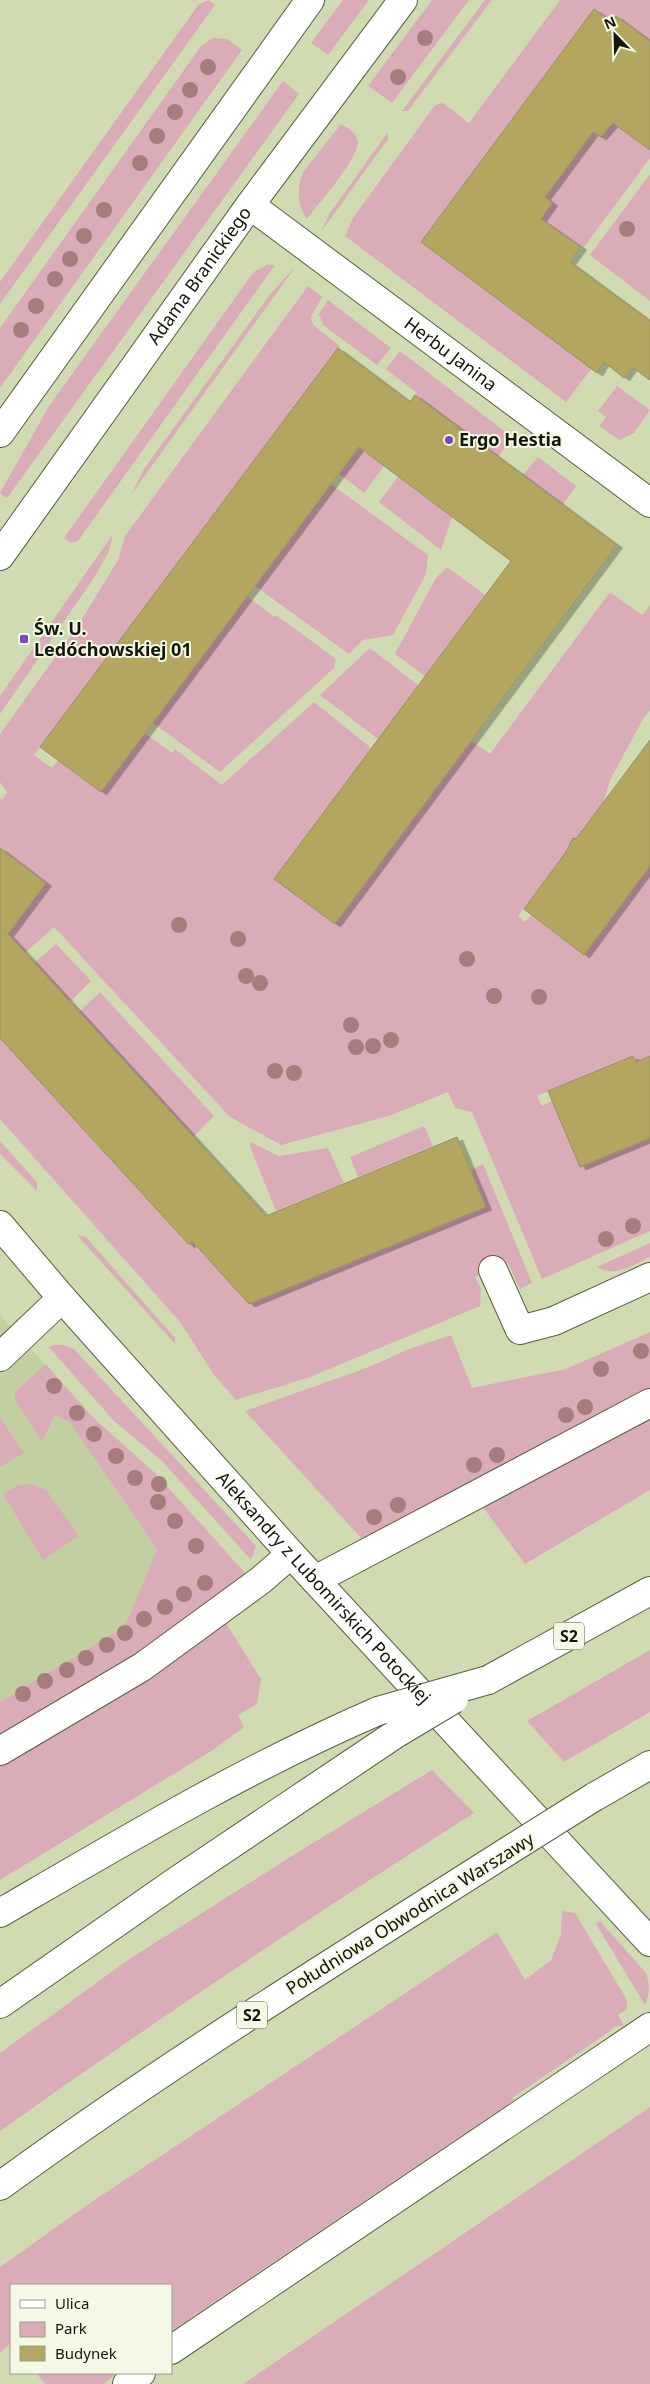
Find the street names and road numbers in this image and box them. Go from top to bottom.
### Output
street label: Adama Branickiego [141,201,256,349]
street label: Herbu Janina [400,311,502,396]
street label: Aleksandry z Lubomirskich Potockiej [212,1466,437,1708]
road number: S2 [554,1622,584,1650]
street label: Południowa Obwodnica Warszawy [281,1826,539,2000]
road number: S2 [237,2002,267,2028]

